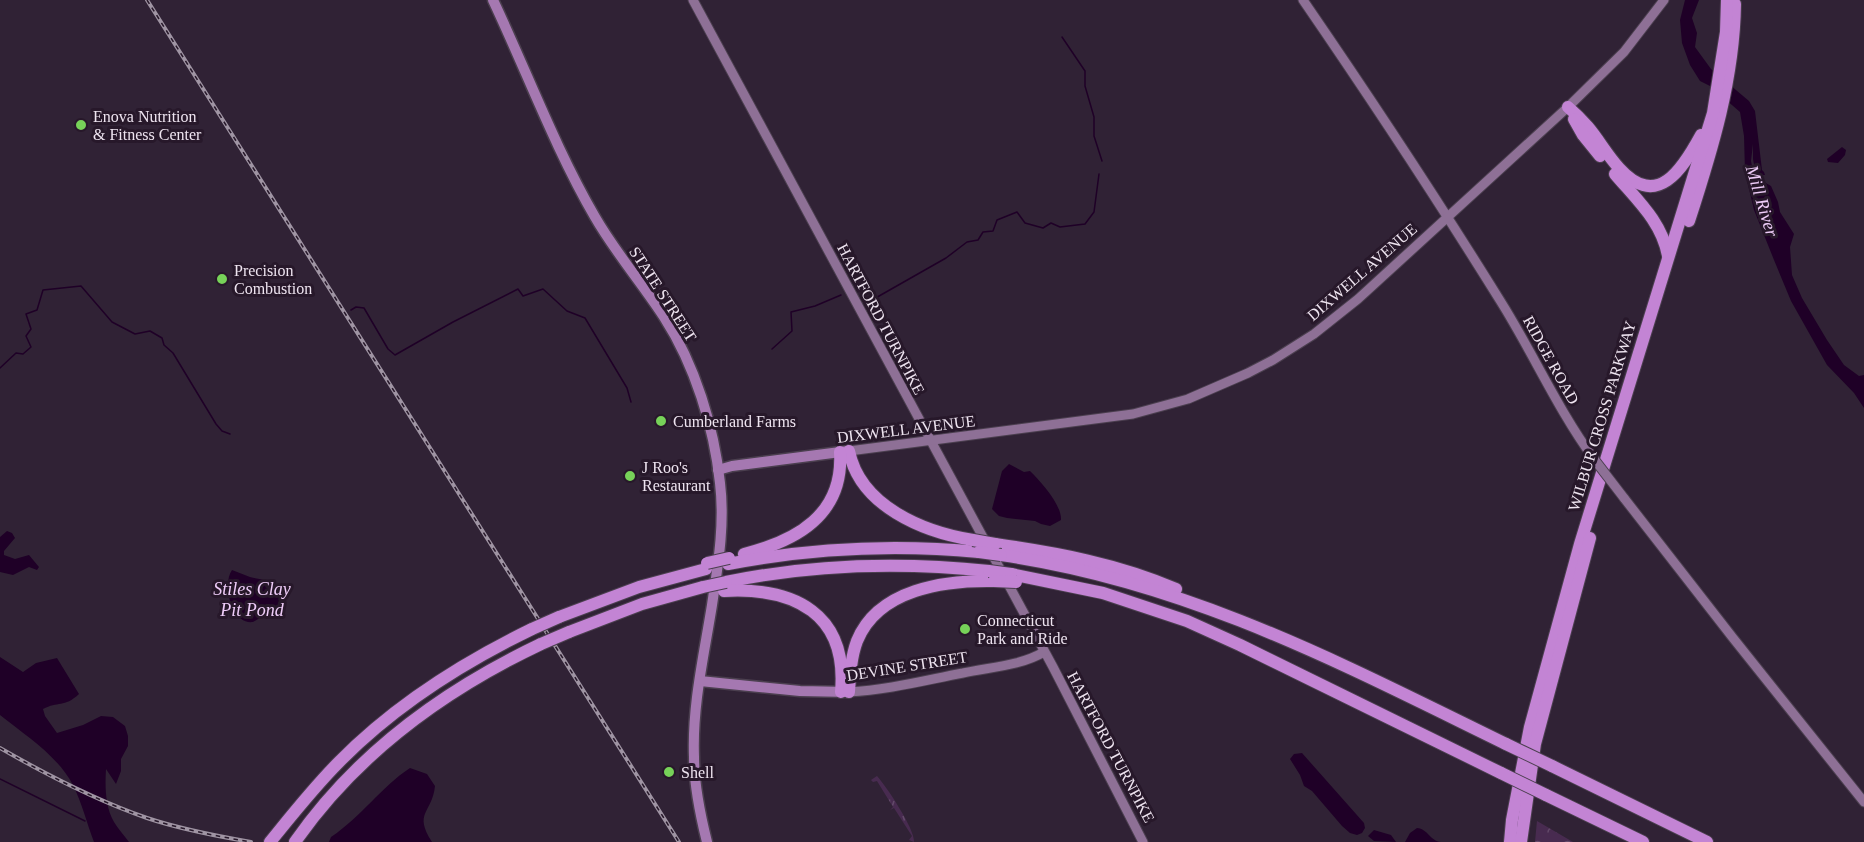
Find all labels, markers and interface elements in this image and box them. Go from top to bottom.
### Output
place label: Enova Nutrition & Fitness Center [93,108,202,143]
marker: Enova Nutrition & Fitness Center [74,118,88,132]
water label: Mill River [1741,162,1783,240]
street label: DIXWELL AVENUE [1304,220,1420,324]
street label: HARTFORD TURNPIKE [834,241,928,397]
street label: STATE STREET [626,243,700,345]
place label: Precision Combustion [234,262,312,297]
marker: Precision Combustion [215,272,229,286]
street label: RIDGE ROAD [1520,313,1582,407]
street label: WILBUR CROSS PARKWAY [1565,318,1639,513]
street label: DIXWELL AVENUE [836,412,976,446]
place label: Cumberland Farms [673,413,796,430]
marker: Cumberland Farms [654,414,668,428]
place label: J Roo's Restaurant [642,459,711,494]
marker: J Roo's Restaurant [623,469,637,483]
water label: Stiles Clay Pit Pond [213,579,291,620]
place label: Connecticut Park and Ride [977,612,1068,647]
marker: Connecticut Park and Ride [958,622,972,636]
street label: DEVINE STREET [845,648,969,684]
street label: HARTFORD TURNPIKE [1064,669,1158,825]
place label: Shell [681,764,714,781]
marker: Shell [662,765,676,779]

